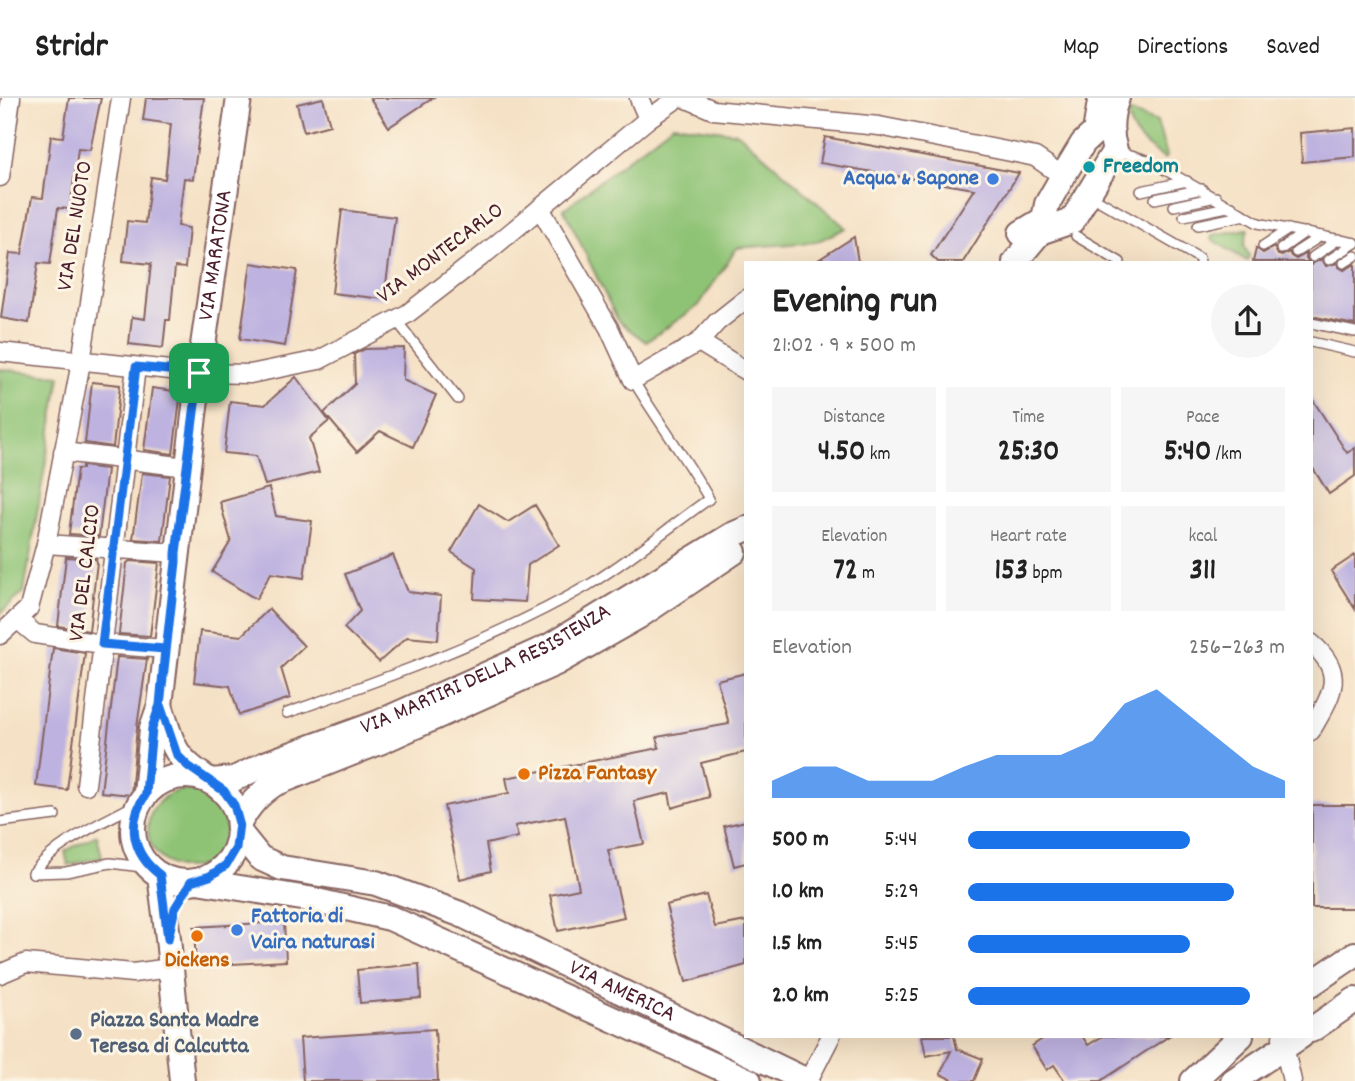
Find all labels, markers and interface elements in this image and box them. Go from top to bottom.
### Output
text: Stridr [35,25,108,72]
text: Map [1063,31,1099,65]
text: Directions [1137,31,1228,65]
text: Saved [1266,31,1320,65]
place label: Freedom [1103,151,1179,184]
street label: VIA DEL NUOTO [49,159,103,293]
marker: Freedom [1081,159,1097,175]
place label: Acqua & Sapone [843,163,979,196]
marker: Acqua & Sapone [985,171,1001,187]
street label: VIA MARATONA [190,187,242,323]
street label: VIA MONTECARLO [371,195,511,313]
text: Evening run [772,276,937,331]
button: share [1211,284,1285,358]
text: 21:02 · 9 × 500 m [772,330,916,363]
pin [169,343,229,403]
icon: arrive [180,354,218,392]
text: Distance [823,405,885,432]
text: Time [1012,405,1045,432]
text: Pace [1186,405,1220,432]
text: 4.50 [818,432,865,475]
text: 25:30 [998,432,1059,475]
text: 5:40 [1164,432,1211,475]
text: km [865,442,891,469]
text: /km [1211,442,1242,469]
street label: VIA DEL CALCIO [61,502,111,644]
text: Elevation [821,524,887,551]
text: Heart rate [990,524,1067,551]
text: kcal [1188,524,1217,551]
text: 72 [833,551,858,594]
text: 153 [994,551,1028,594]
text: 311 [1190,551,1216,594]
text: m [858,561,875,588]
text: bpm [1028,561,1063,588]
street label: VIA MARTIRI DELLA RESISTENZA [356,596,618,744]
text: Elevation [772,632,852,665]
text: 256–263 m [1189,632,1285,665]
place label: Pizza Fantasy [538,758,658,791]
marker: Pizza Fantasy [516,766,532,782]
text: 500 m [772,824,829,857]
text: 5:44 [884,824,918,857]
text: 1.0 km [772,876,824,909]
text: 5:29 [884,876,919,909]
place label: Fattoria di Vaira naturasi [251,901,375,960]
marker: Fattoria di Vaira naturasi [229,922,245,938]
marker: Dickens [189,928,205,944]
text: 1.5 km [772,928,822,961]
text: 5:45 [884,928,919,961]
place label: Dickens [164,945,230,978]
street label: VIA AMERICA [563,952,681,1032]
text: 2.0 km [772,980,829,1013]
text: 5:25 [884,980,919,1013]
place label: Piazza Santa Madre Teresa di Calcutta [90,1005,259,1064]
marker: Piazza Santa Madre Teresa di Calcutta [68,1026,84,1042]

